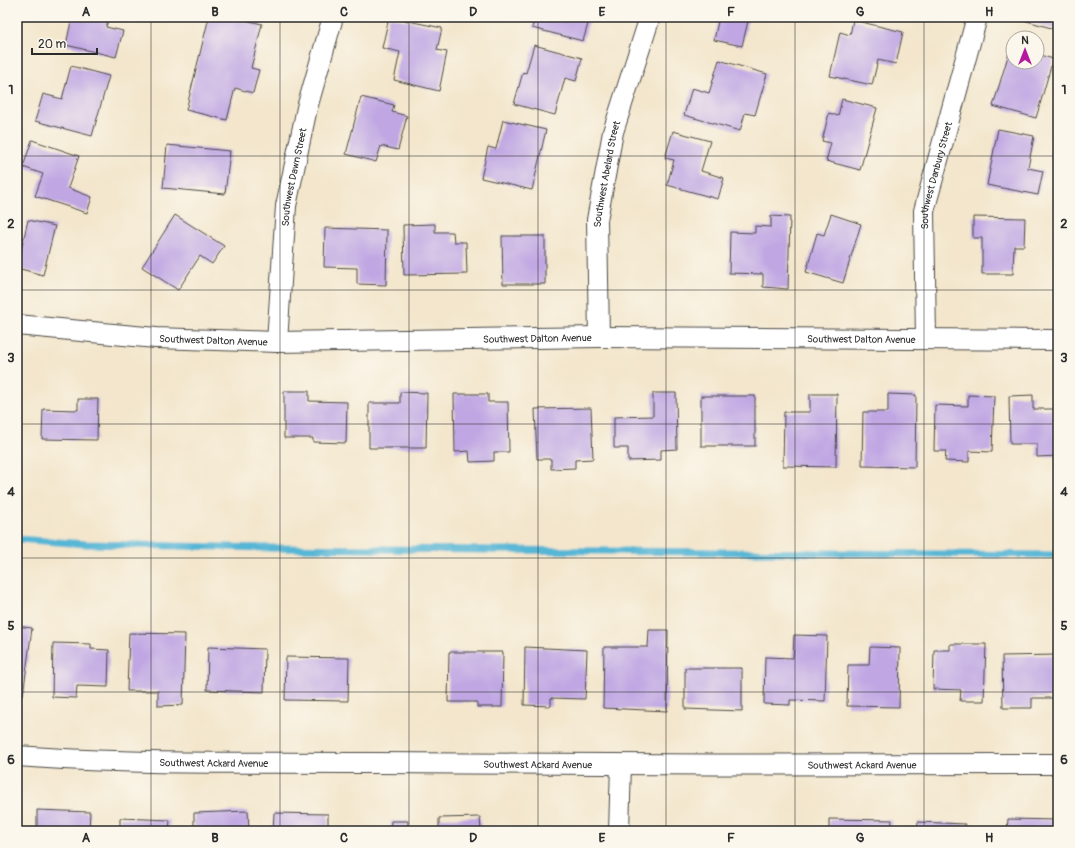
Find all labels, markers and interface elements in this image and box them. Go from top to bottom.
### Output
text: A [82,4,91,20]
text: B [211,4,219,20]
text: C [340,4,348,20]
text: D [469,4,477,20]
text: E [599,4,606,20]
text: F [727,4,735,20]
text: G [856,4,865,20]
text: H [985,4,993,20]
scale bar [32,30,97,56]
north arrow [1005,30,1045,70]
text: N [1021,34,1029,47]
text: 20 m [38,37,67,52]
text: 1 [8,82,14,98]
text: 1 [1061,82,1067,98]
street label: Southwest Abelard Street [592,118,624,227]
street label: Southwest Danbury Street [919,120,955,229]
street label: Southwest Dawn Street [280,126,310,227]
text: 2 [7,216,15,232]
text: 2 [1060,216,1068,232]
street label: Southwest Dalton Avenue [483,332,592,346]
street label: Southwest Dalton Avenue [159,333,268,349]
street label: Southwest Dalton Avenue [807,333,916,346]
text: 3 [7,350,15,366]
text: 3 [1060,350,1068,366]
text: 4 [7,484,15,500]
text: 4 [1060,484,1068,500]
text: 5 [7,618,15,634]
text: 5 [1060,618,1068,634]
text: 6 [7,752,15,768]
text: 6 [1060,752,1068,768]
street label: Southwest Ackard Avenue [159,757,268,770]
street label: Southwest Ackard Avenue [483,759,592,771]
street label: Southwest Ackard Avenue [807,759,917,772]
text: A [82,830,91,846]
text: B [211,830,219,846]
text: C [340,830,348,846]
text: D [469,830,477,846]
text: E [599,830,606,846]
text: F [727,830,735,846]
text: G [856,830,865,846]
text: H [985,830,993,846]

